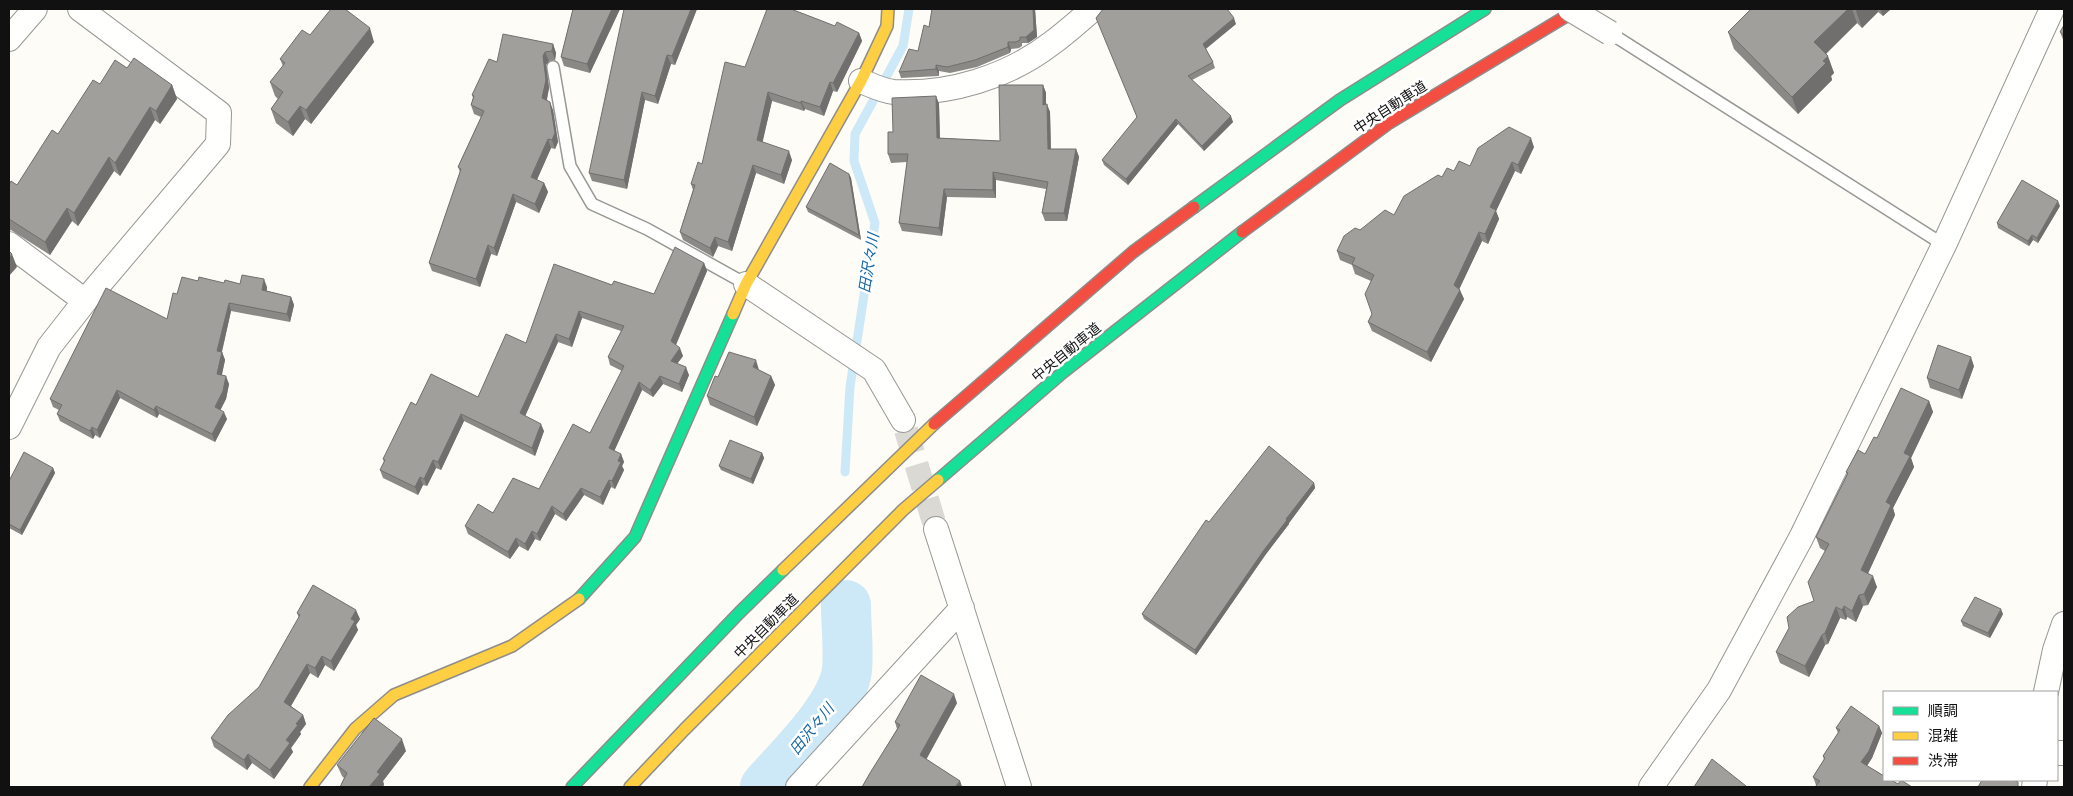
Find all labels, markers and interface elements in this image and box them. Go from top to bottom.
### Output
street label: 中央自動車道 [1349,76,1430,137]
water label: 田沢々川 [853,230,883,294]
street label: 中央自動車道 [1027,318,1104,385]
street label: 中央自動車道 [729,589,802,662]
legend [1883,691,2058,781]
water label: 田沢々川 [785,697,839,758]
text: 順調 [1928,700,1958,720]
text: 混雑 [1928,725,1958,745]
text: 渋滞 [1928,750,1958,770]

